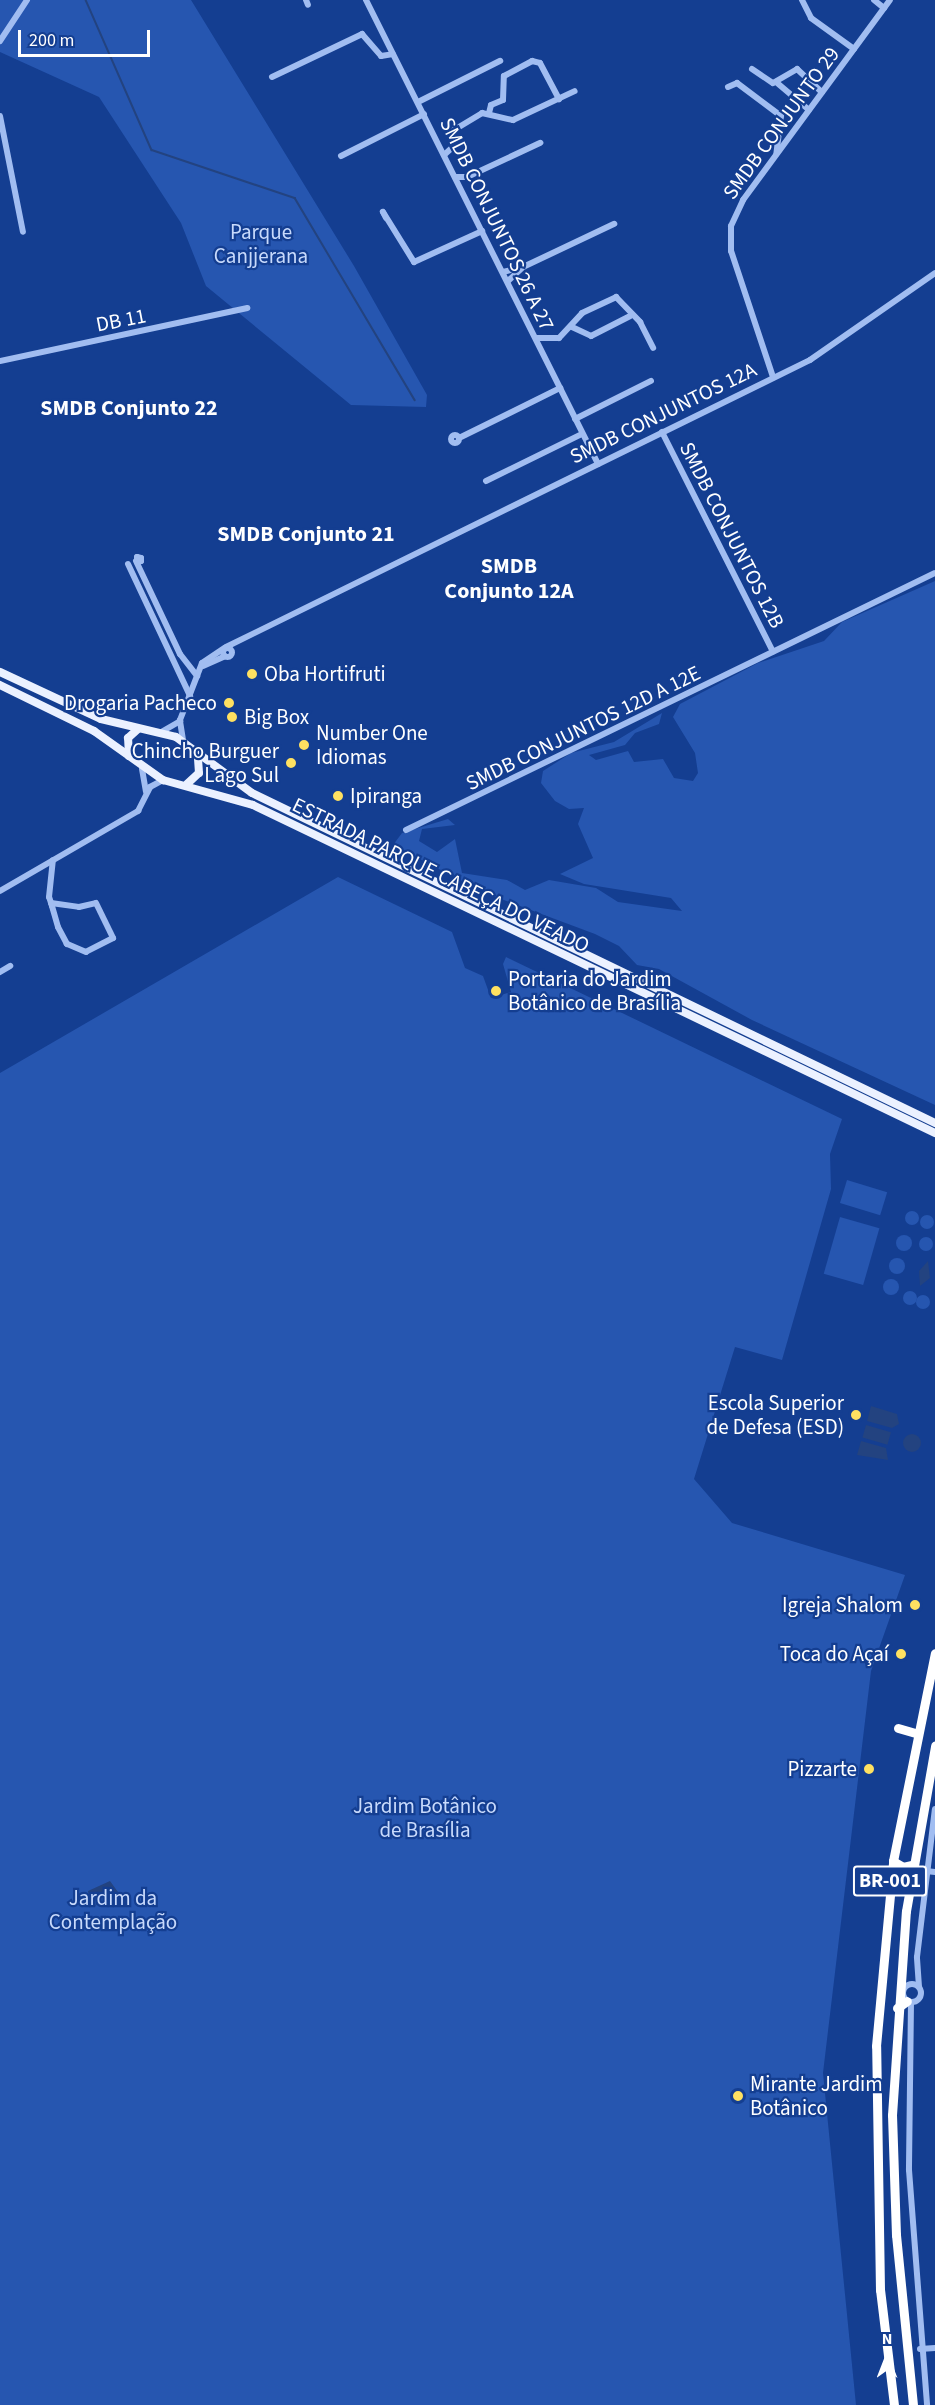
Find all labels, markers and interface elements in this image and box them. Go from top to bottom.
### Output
scale bar [21,18,153,56]
text: 200 m [29,28,74,53]
street label: SMDB CONJUNTO 29 [717,42,845,204]
street label: SMDB CONJUNTOS 26 A 27 [434,113,560,335]
park label: Parque Canjjerana [214,219,308,269]
street label: DB 11 [94,303,148,337]
street label: SMDB CONJUNTOS 12A [566,357,760,469]
district label: SMDB Conjunto 22 [40,396,218,422]
street label: SMDB CONJUNTOS 12B [674,438,790,632]
district label: SMDB Conjunto 21 [217,522,395,548]
district label: SMDB Conjunto 12A [444,553,574,604]
street label: SMDB CONJUNTOS 12D A 12E [462,660,704,796]
place label: Oba Hortifruti [264,661,386,687]
marker: Oba Hortifruti [245,667,259,681]
place label: Drogaria Pacheco [64,690,217,716]
marker: Drogaria Pacheco [222,696,236,710]
place label: Big Box [244,704,309,730]
marker: Big Box [225,710,239,724]
place label: Number One Idiomas [316,720,428,770]
place label: Chincho Burguer Lago Sul [132,738,279,788]
marker: Number One Idiomas [297,738,311,752]
marker: Chincho Burguer Lago Sul [284,756,298,770]
place label: Ipiranga [350,783,422,809]
marker: Ipiranga [331,789,345,803]
street label: ESTRADA PARQUE CABEÇA DO VEADO [288,792,594,958]
place label: Portaria do Jardim Botânico de Brasília [508,966,681,1016]
marker: Portaria do Jardim Botânico de Brasília [489,984,503,998]
place label: Escola Superior de Defesa (ESD) [707,1390,844,1440]
marker: Escola Superior de Defesa (ESD) [849,1408,863,1422]
place label: Igreja Shalom [782,1592,903,1618]
marker: Igreja Shalom [908,1598,922,1612]
place label: Toca do Açaí [780,1641,889,1667]
marker: Toca do Açaí [894,1647,908,1661]
place label: Pizzarte [787,1756,857,1782]
marker: Pizzarte [862,1762,876,1776]
park label: Jardim Botânico de Brasília [353,1793,497,1843]
road number: BR-001 [852,1864,928,1898]
park label: Jardim da Contemplação [49,1885,177,1935]
place label: Mirante Jardim Botânico [750,2071,883,2121]
marker: Mirante Jardim Botânico [731,2089,745,2103]
north arrow [857,2327,917,2387]
text: N [882,2328,892,2350]

